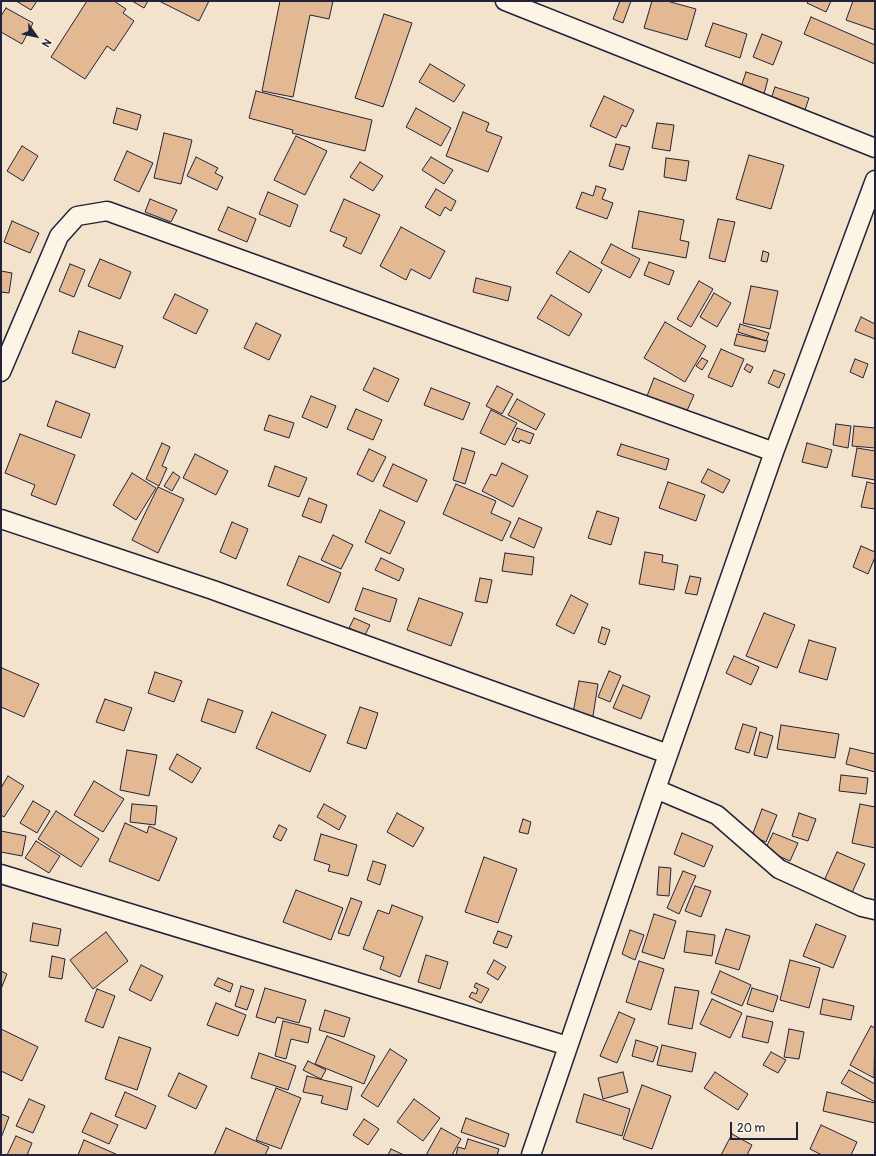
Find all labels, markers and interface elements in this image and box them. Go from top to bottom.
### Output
north arrow [16,16,56,56]
text: N [39,36,54,49]
scale bar [732,1114,800,1140]
text: 20 m [737,1121,765,1136]

